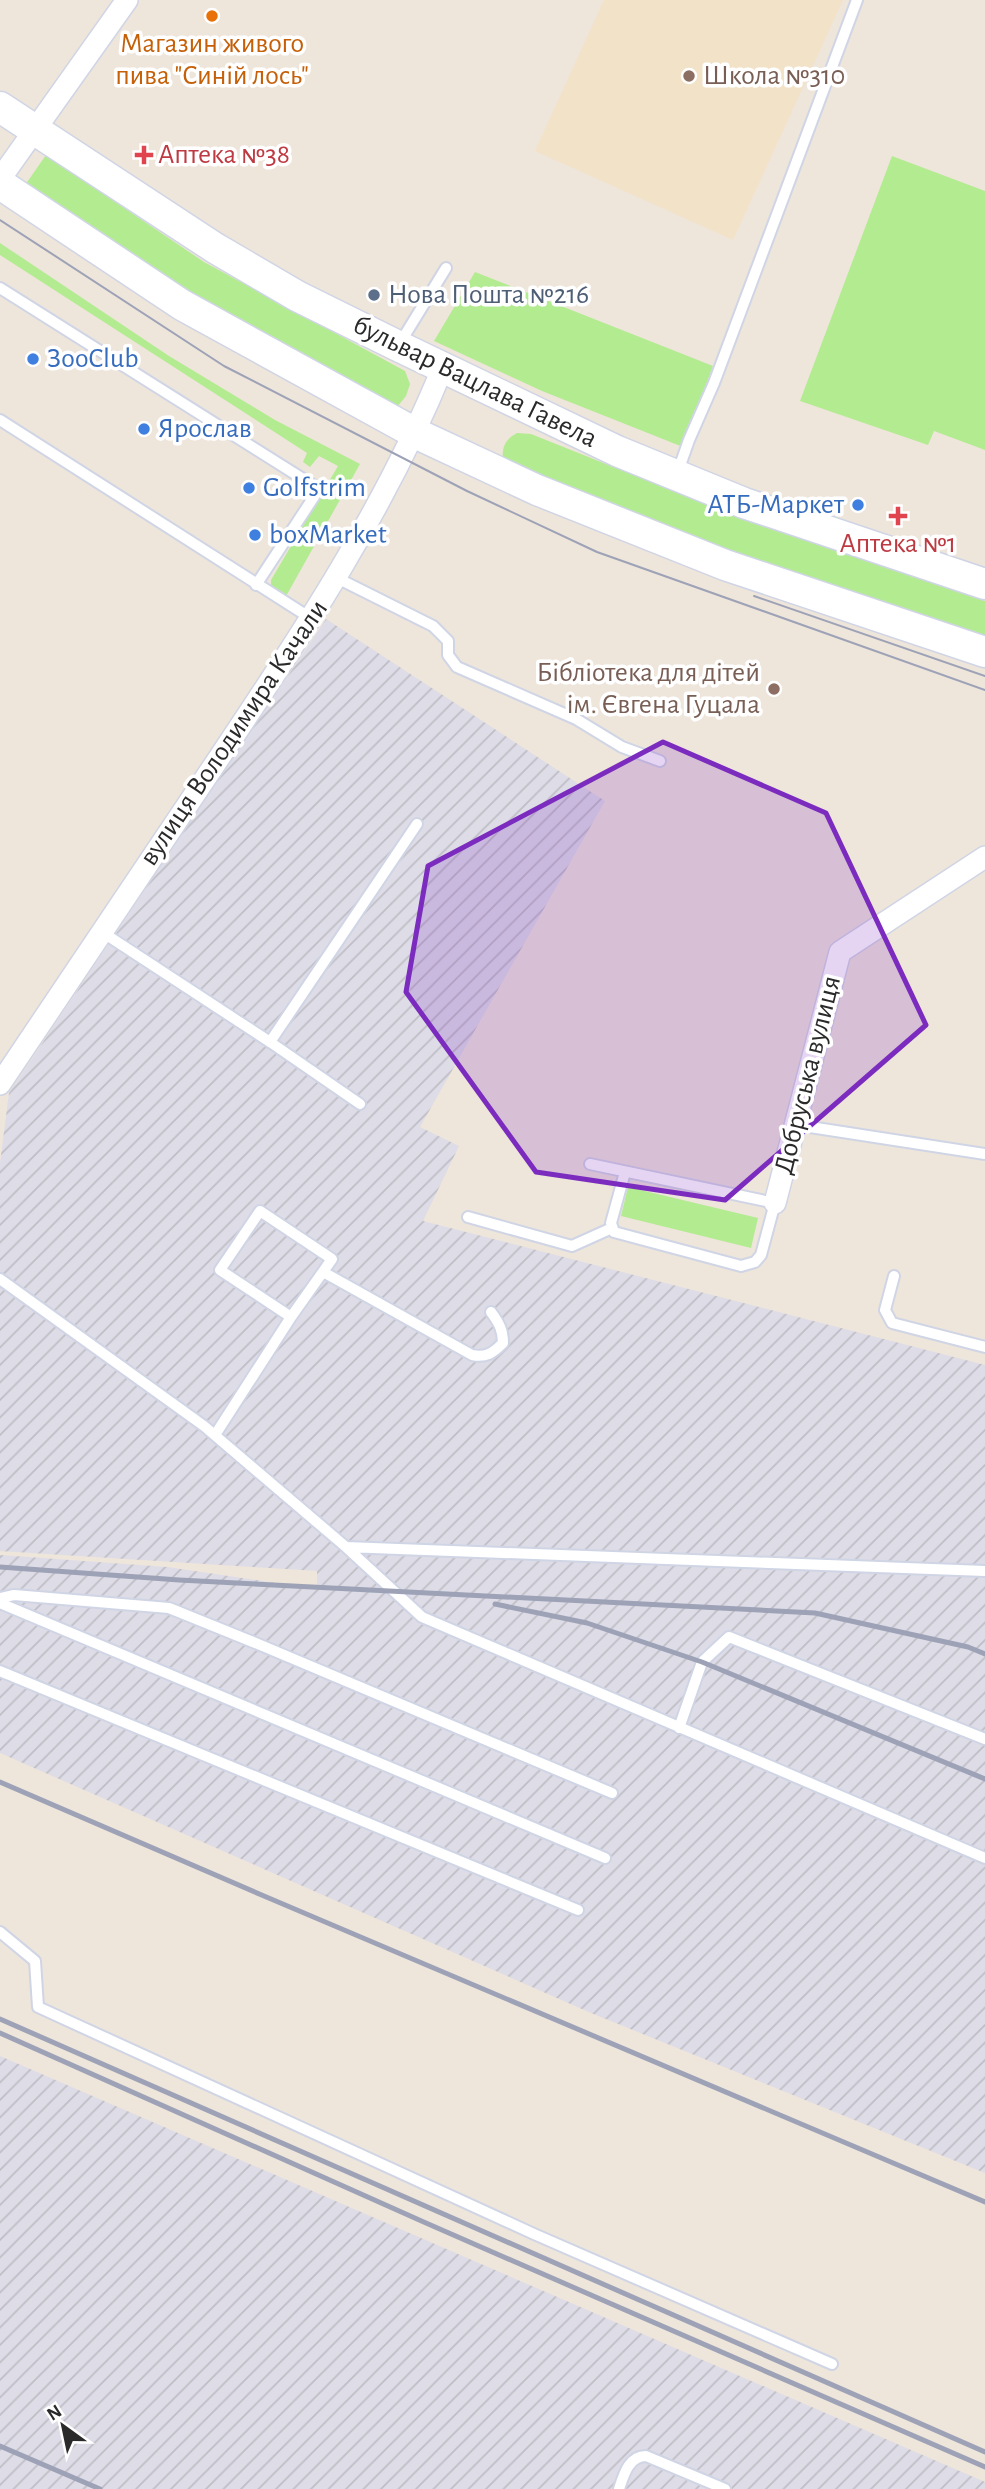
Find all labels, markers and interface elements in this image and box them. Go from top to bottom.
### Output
marker: Магазин живого пива "Синій лось" [204,8,220,24]
place label: Магазин живого пива "Синій лось" [115,30,309,90]
place label: Школа №310 [703,62,845,90]
marker: Школа №310 [681,68,697,84]
place label: Аптека №38 [158,141,290,169]
marker: Аптека №38 [136,147,152,163]
place label: Нова Пошта №216 [388,281,589,309]
marker: Нова Пошта №216 [366,287,382,303]
street label: бульвар Вацлава Гавела [349,311,601,453]
place label: ЗооClub [47,345,139,373]
marker: ЗооClub [25,351,41,367]
place label: Ярослав [158,415,252,443]
marker: Ярослав [136,421,152,437]
place label: Golfstrim [263,474,366,502]
marker: Golfstrim [241,480,257,496]
place label: АТБ-Маркет [707,491,845,519]
marker: АТБ-Маркет [850,497,866,513]
marker: Аптека №1 [890,508,906,524]
place label: boxMarket [269,521,387,549]
marker: boxMarket [247,527,263,543]
place label: Аптека №1 [840,530,956,558]
street label: вулиця Володимира Качали [135,595,333,871]
place label: Бібліотека для дітей ім. Євгена Гуцала [537,659,760,719]
marker: Бібліотека для дітей ім. Євгена Гуцала [766,681,782,697]
street label: Добруська вулиця [770,973,846,1177]
north arrow [28,2391,98,2461]
text: N [44,2401,65,2425]

